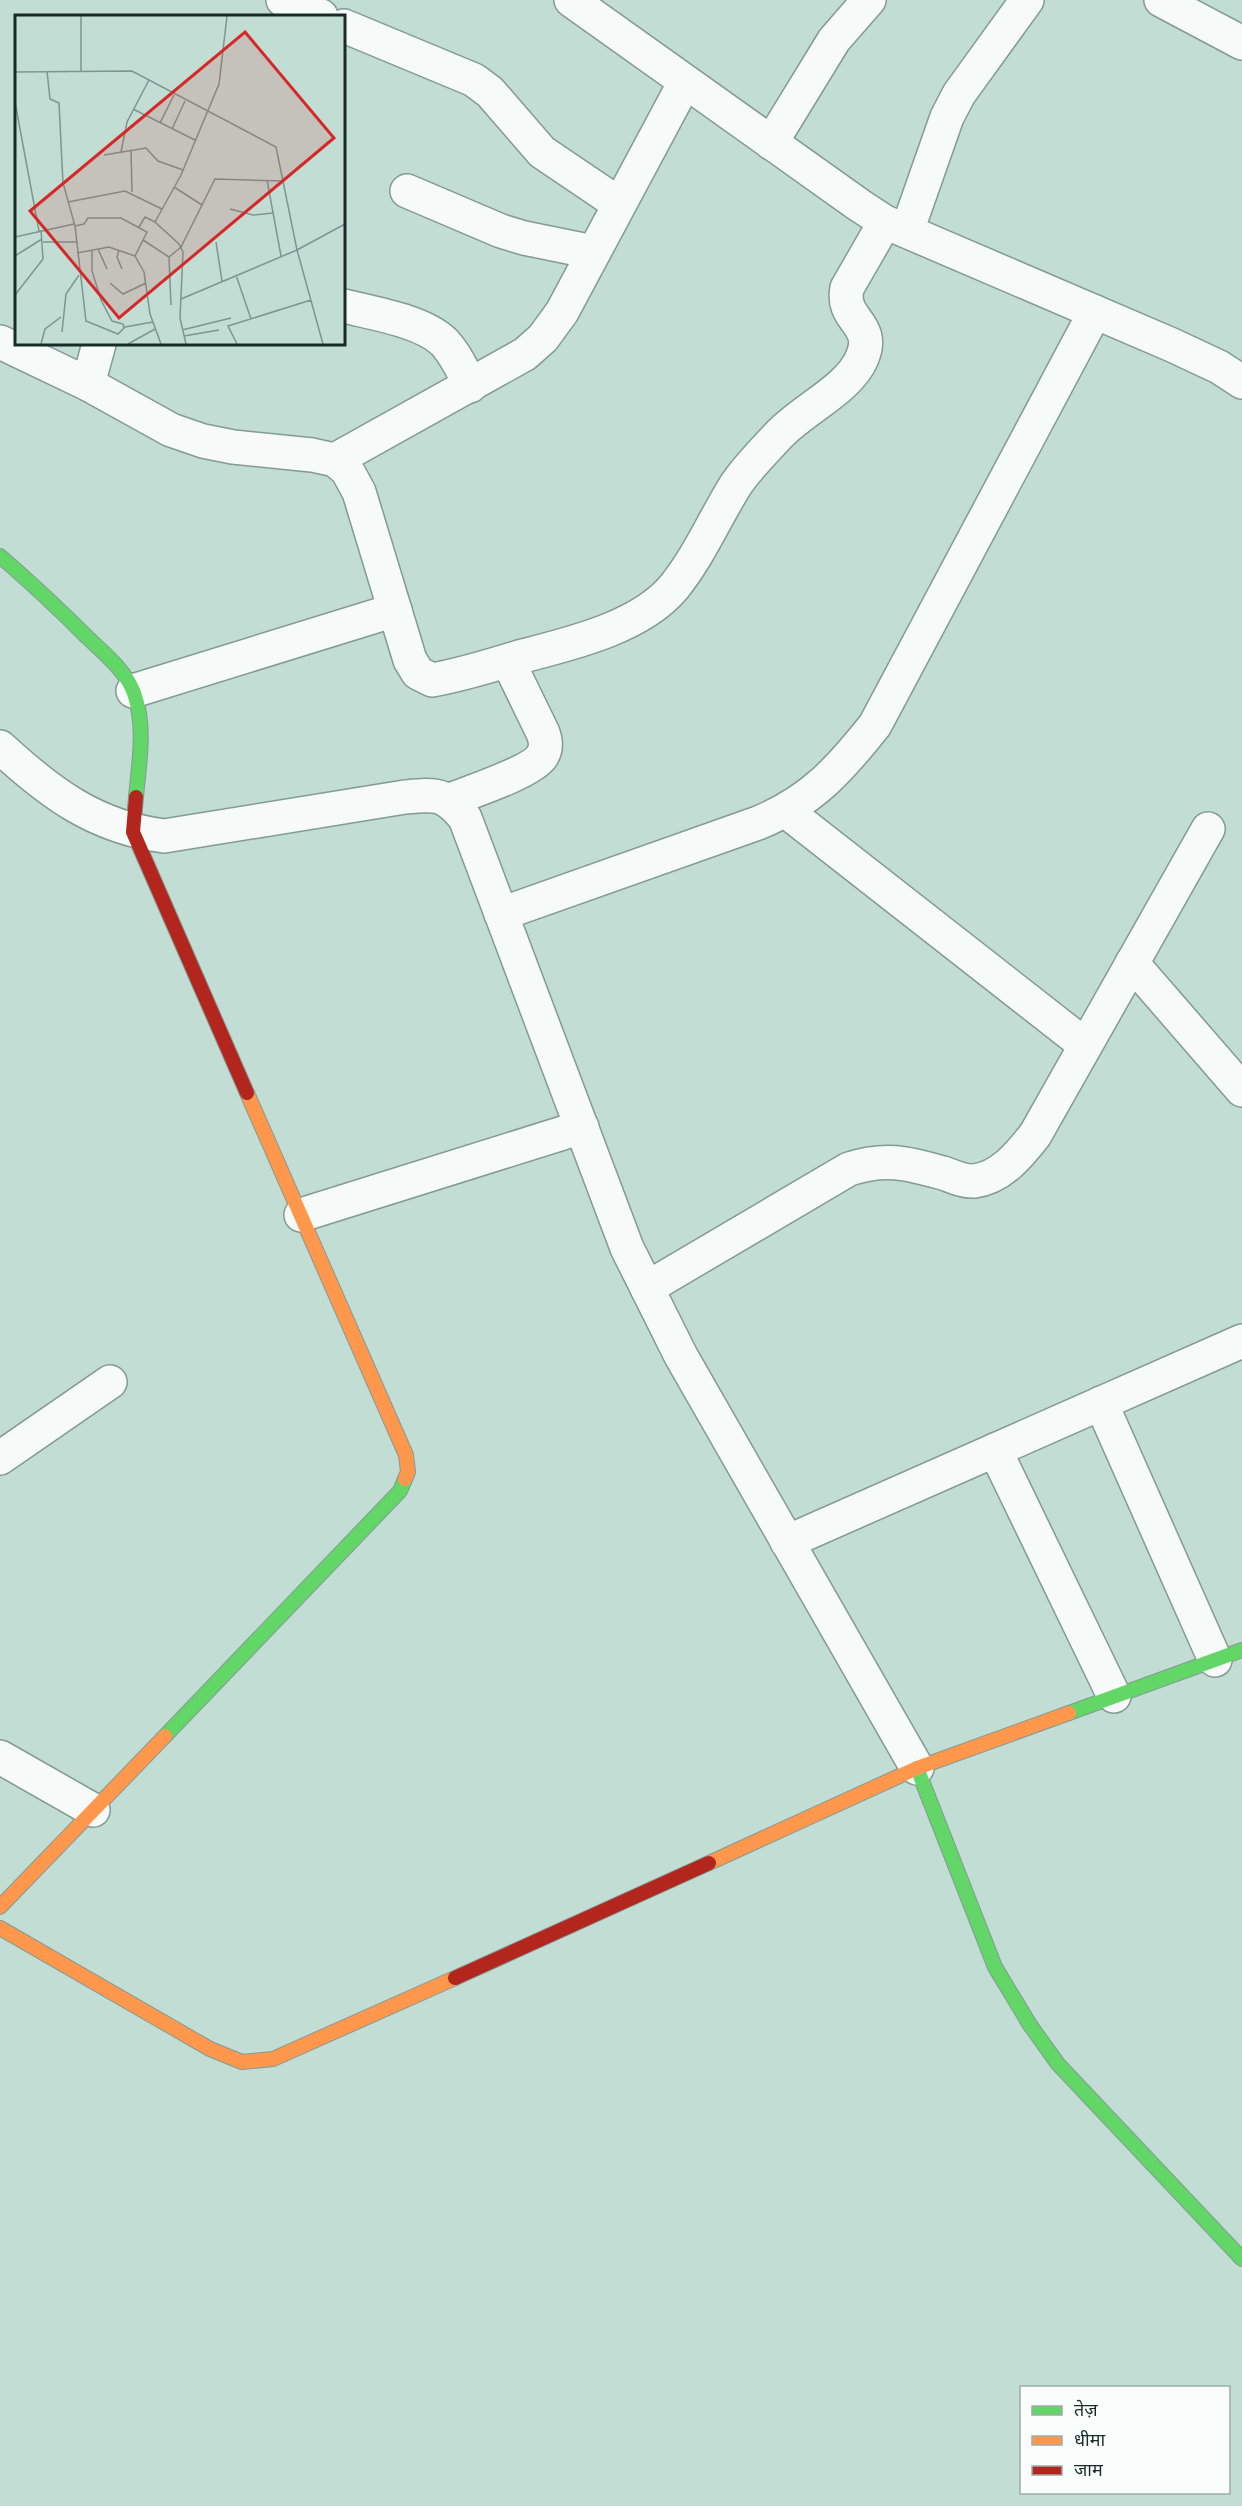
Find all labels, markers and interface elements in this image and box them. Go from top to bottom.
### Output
inset map [15,15,345,345]
legend [1020,2386,1230,2494]
text: तेज़ [1074,2398,1098,2421]
text: धीमा [1074,2428,1105,2451]
text: जाम [1074,2458,1104,2481]

